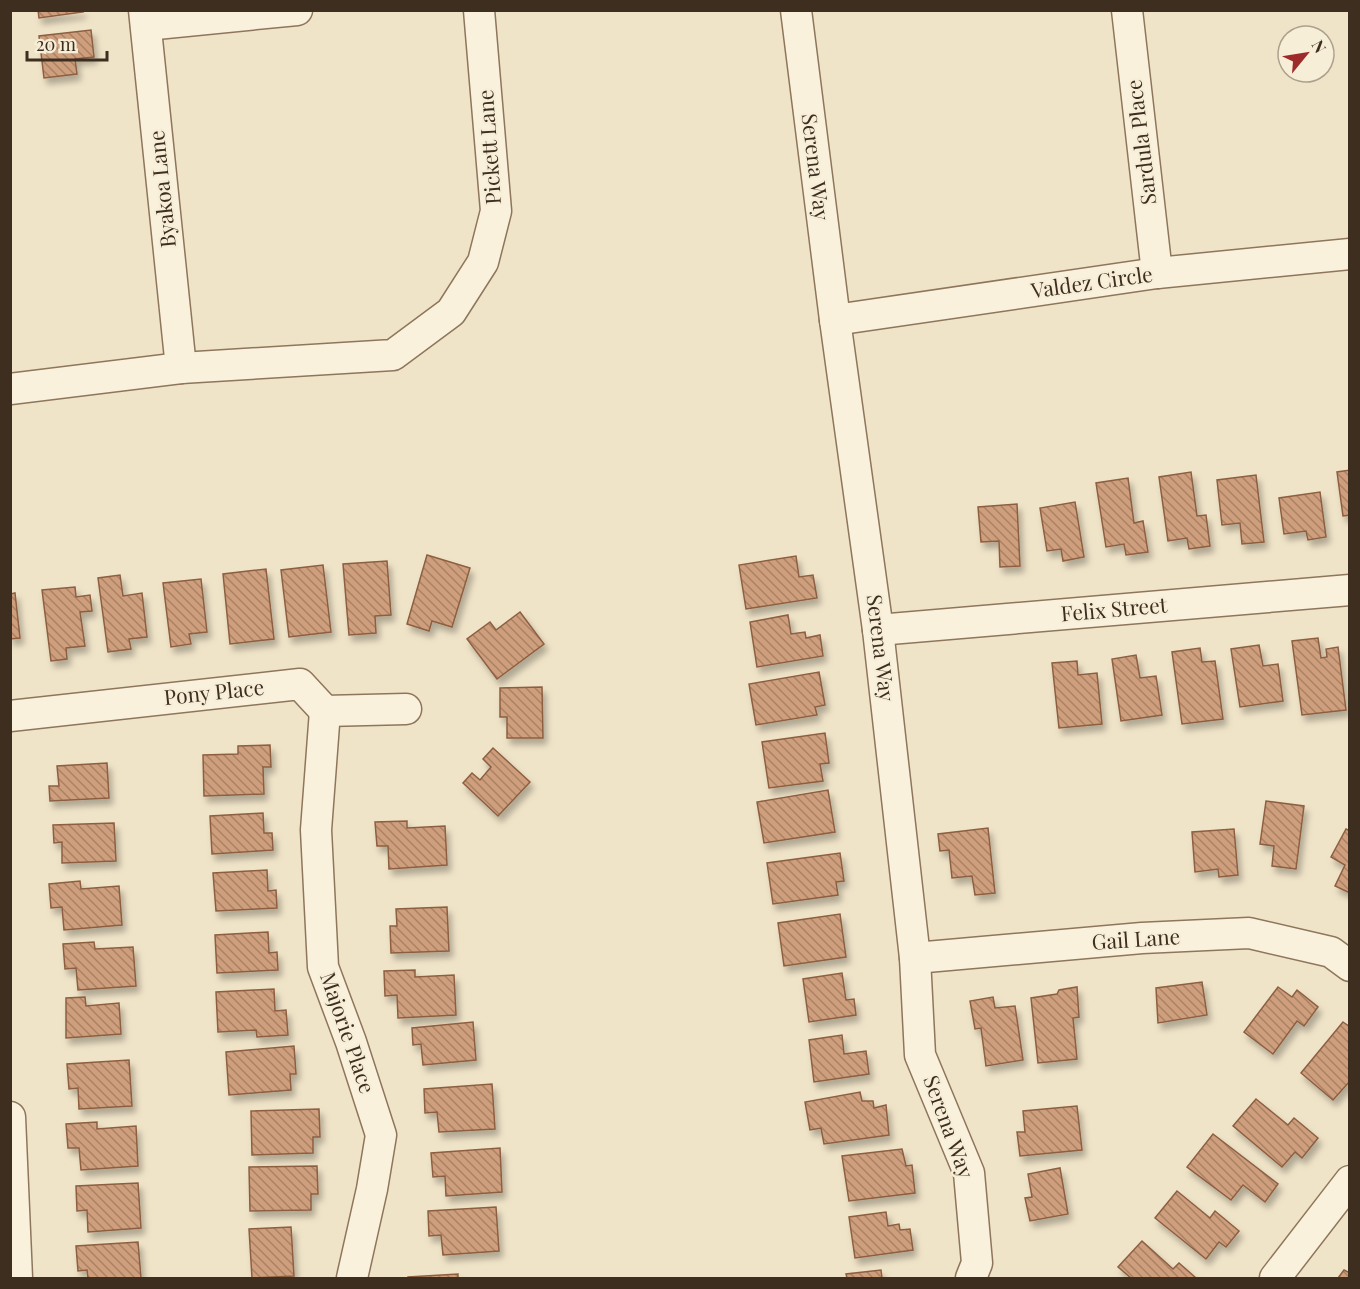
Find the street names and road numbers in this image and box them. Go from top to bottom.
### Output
street label: Sardula Place [1118,78,1162,206]
street label: Pickett Lane [470,89,506,206]
street label: Serena Way [797,112,837,222]
street label: Byakoa Lane [141,129,181,249]
street label: Valdez Circle [1028,259,1154,304]
street label: Felix Street [1060,589,1169,627]
street label: Serena Way [862,593,902,703]
street label: Pony Place [162,672,265,710]
street label: Gail Lane [1091,921,1181,955]
street label: Majorie Place [315,968,383,1097]
street label: Serena Way [918,1071,982,1182]

